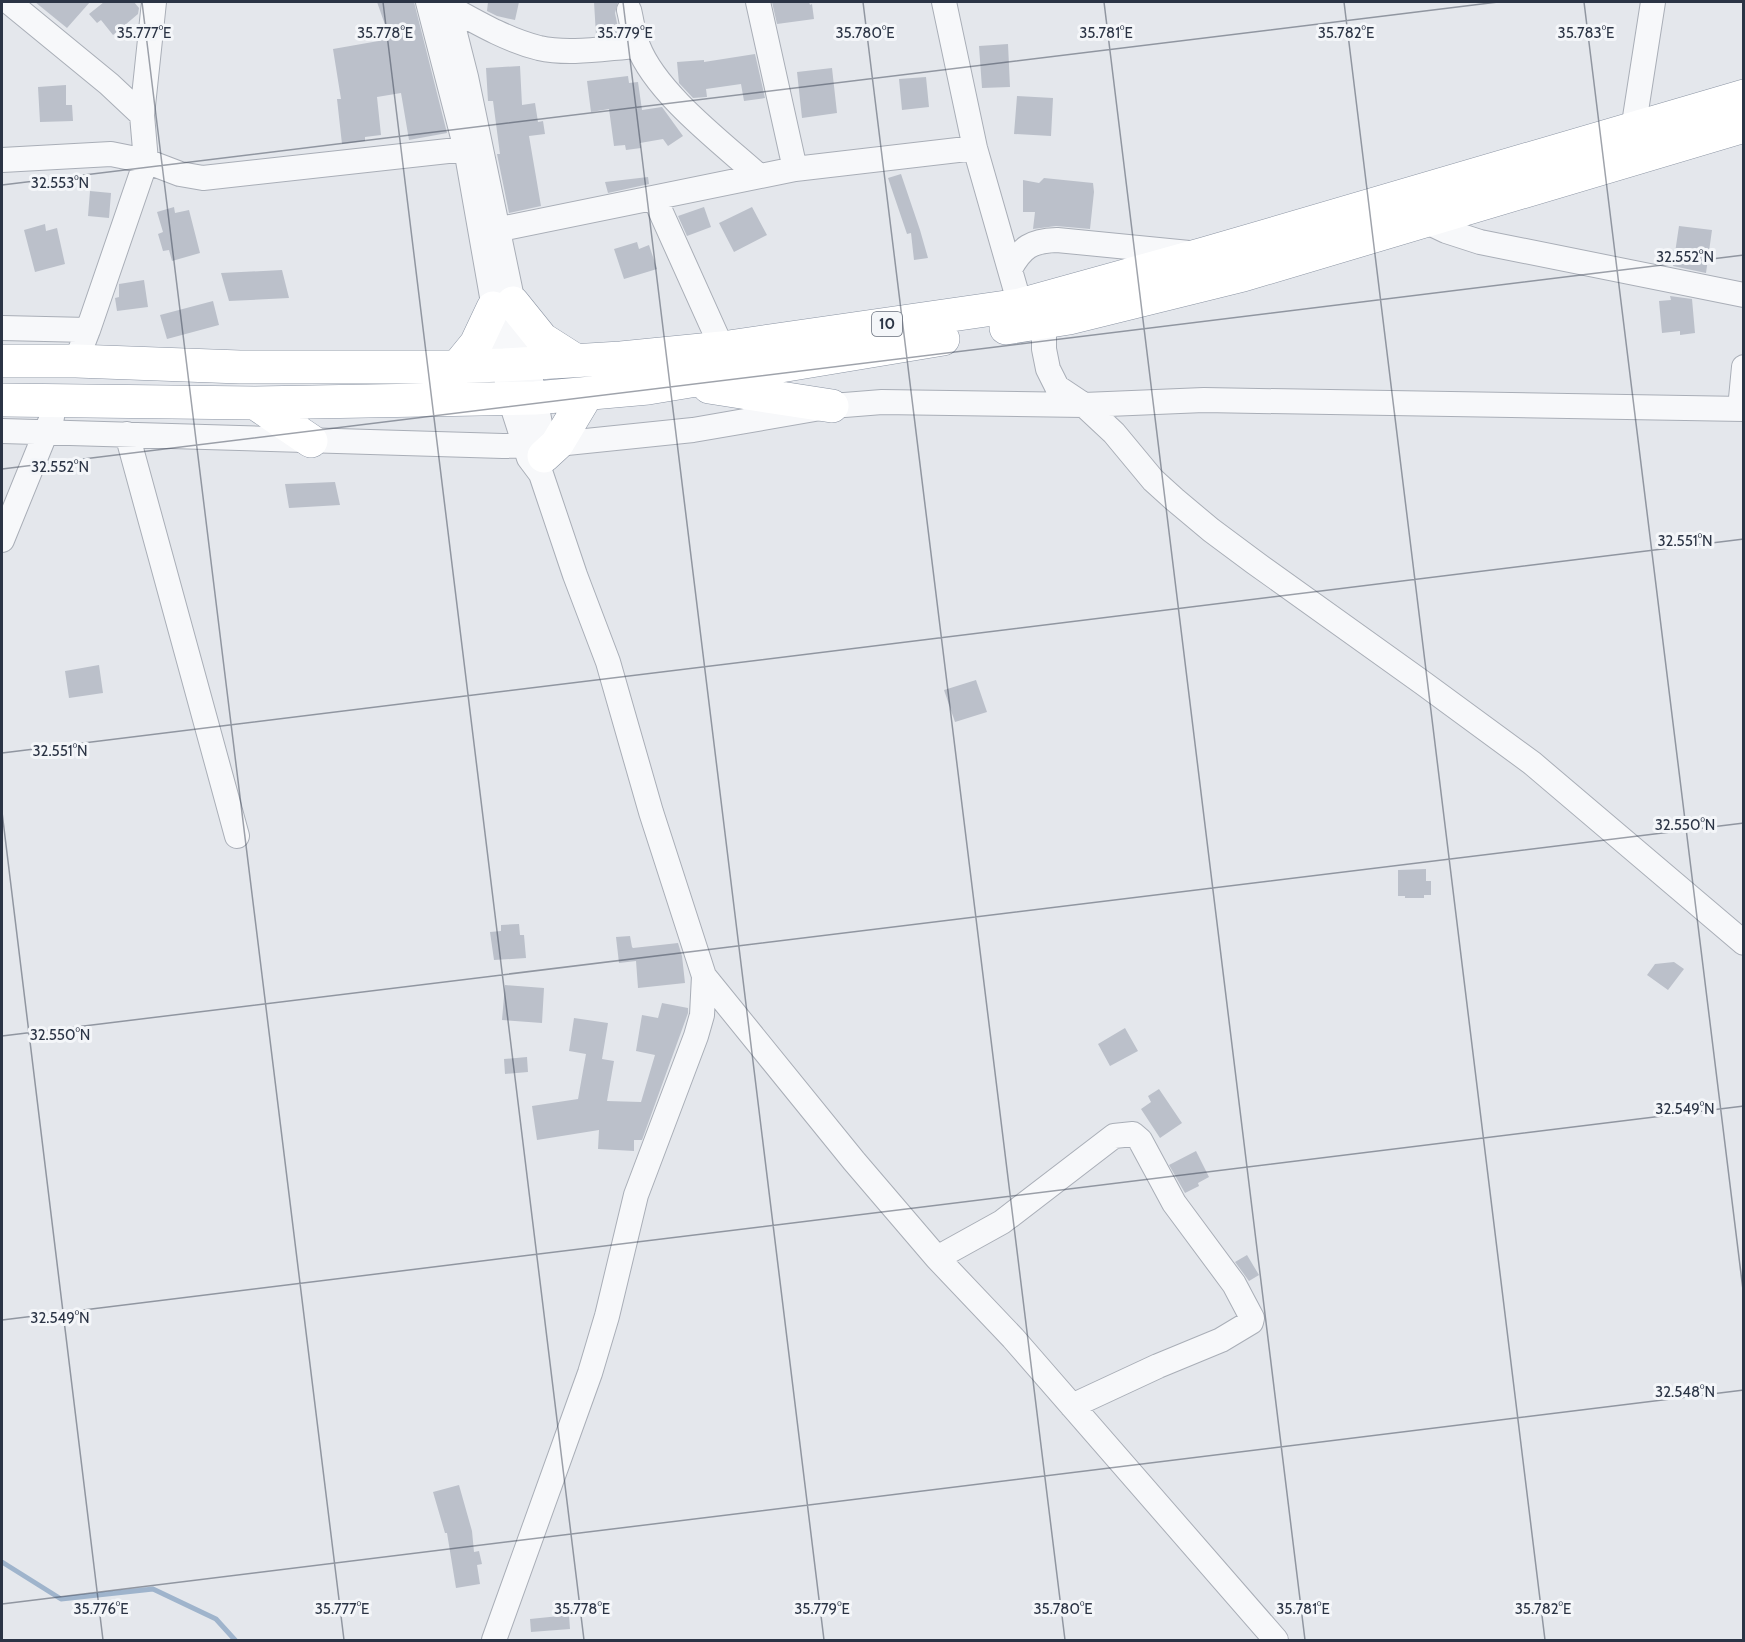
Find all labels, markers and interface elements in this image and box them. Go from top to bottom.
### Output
text: 35.777°E [117,24,171,42]
text: 35.778°E [357,24,413,42]
text: 35.779°E [597,24,653,42]
text: 35.780°E [835,24,895,42]
text: 35.781°E [1079,24,1133,42]
text: 35.782°E [1318,24,1374,42]
text: 35.783°E [1558,24,1614,42]
text: 32.553°N [31,174,89,192]
text: 32.552°N [1656,248,1714,266]
road number: 10 [872,312,902,336]
text: 32.552°N [31,458,89,476]
text: 32.551°N [1657,532,1713,550]
text: 32.551°N [32,742,88,760]
text: 32.550°N [1655,816,1715,834]
text: 32.550°N [30,1026,90,1044]
text: 32.549°N [1655,1100,1715,1118]
text: 32.549°N [30,1309,90,1327]
text: 32.548°N [1655,1383,1715,1401]
text: 35.776°E [73,1600,129,1618]
text: 35.777°E [315,1600,369,1618]
text: 35.778°E [554,1600,610,1618]
text: 35.779°E [794,1600,850,1618]
text: 35.780°E [1033,1600,1093,1618]
text: 35.781°E [1276,1600,1330,1618]
text: 35.782°E [1515,1600,1571,1618]

